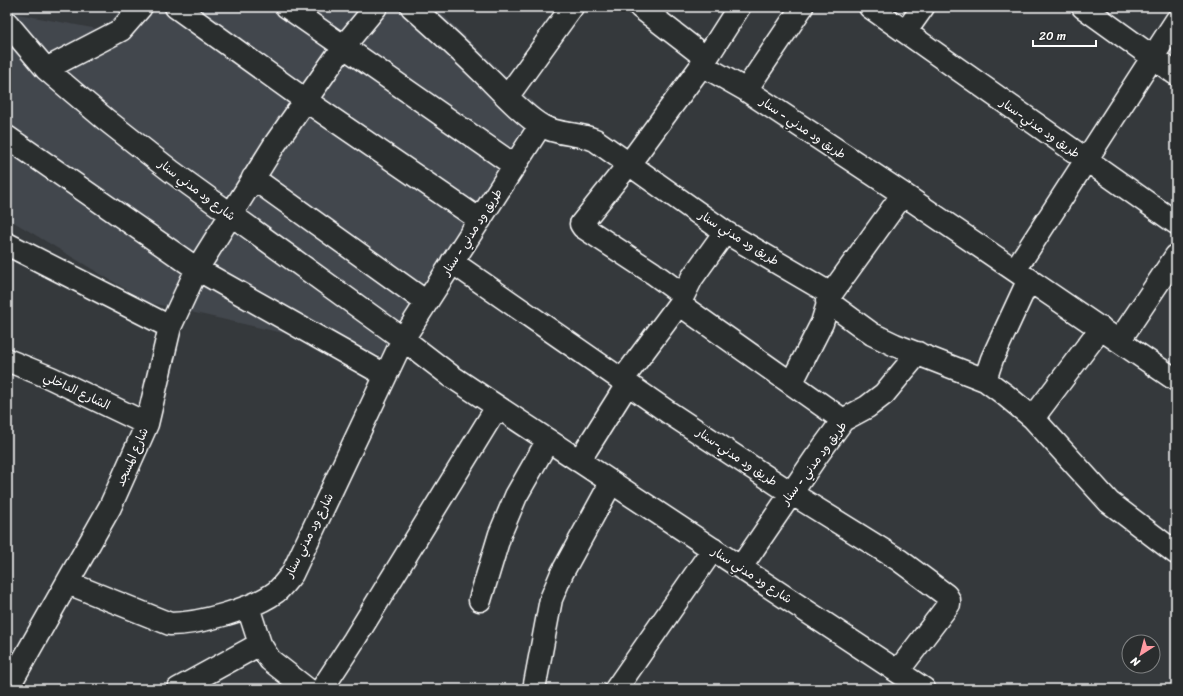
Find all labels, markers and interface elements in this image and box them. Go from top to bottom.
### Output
scale bar [1033,22,1096,48]
text: 20 m [1039,25,1066,47]
street label: طريق ود مدني - سنار [754,90,851,165]
street label: طريق ود مدني-سنار [994,91,1085,164]
street label: شارع ود مدني سنار [153,153,241,227]
street label: طريق ود مدني - سنار [435,184,509,281]
street label: طريق ود مدني سنار [693,204,784,272]
street label: الشارع الداخلي [40,366,114,416]
street label: طريق ود مدني - سنار [774,416,853,511]
street label: طريق ود مدني-سنار [691,421,782,492]
street label: شارع المسجد [109,424,155,490]
street label: شارع ود مدني سنار [278,489,340,582]
street label: شارع ود مدني سنار [706,540,797,609]
north arrow [1121,634,1161,674]
text: N [1126,652,1145,672]

